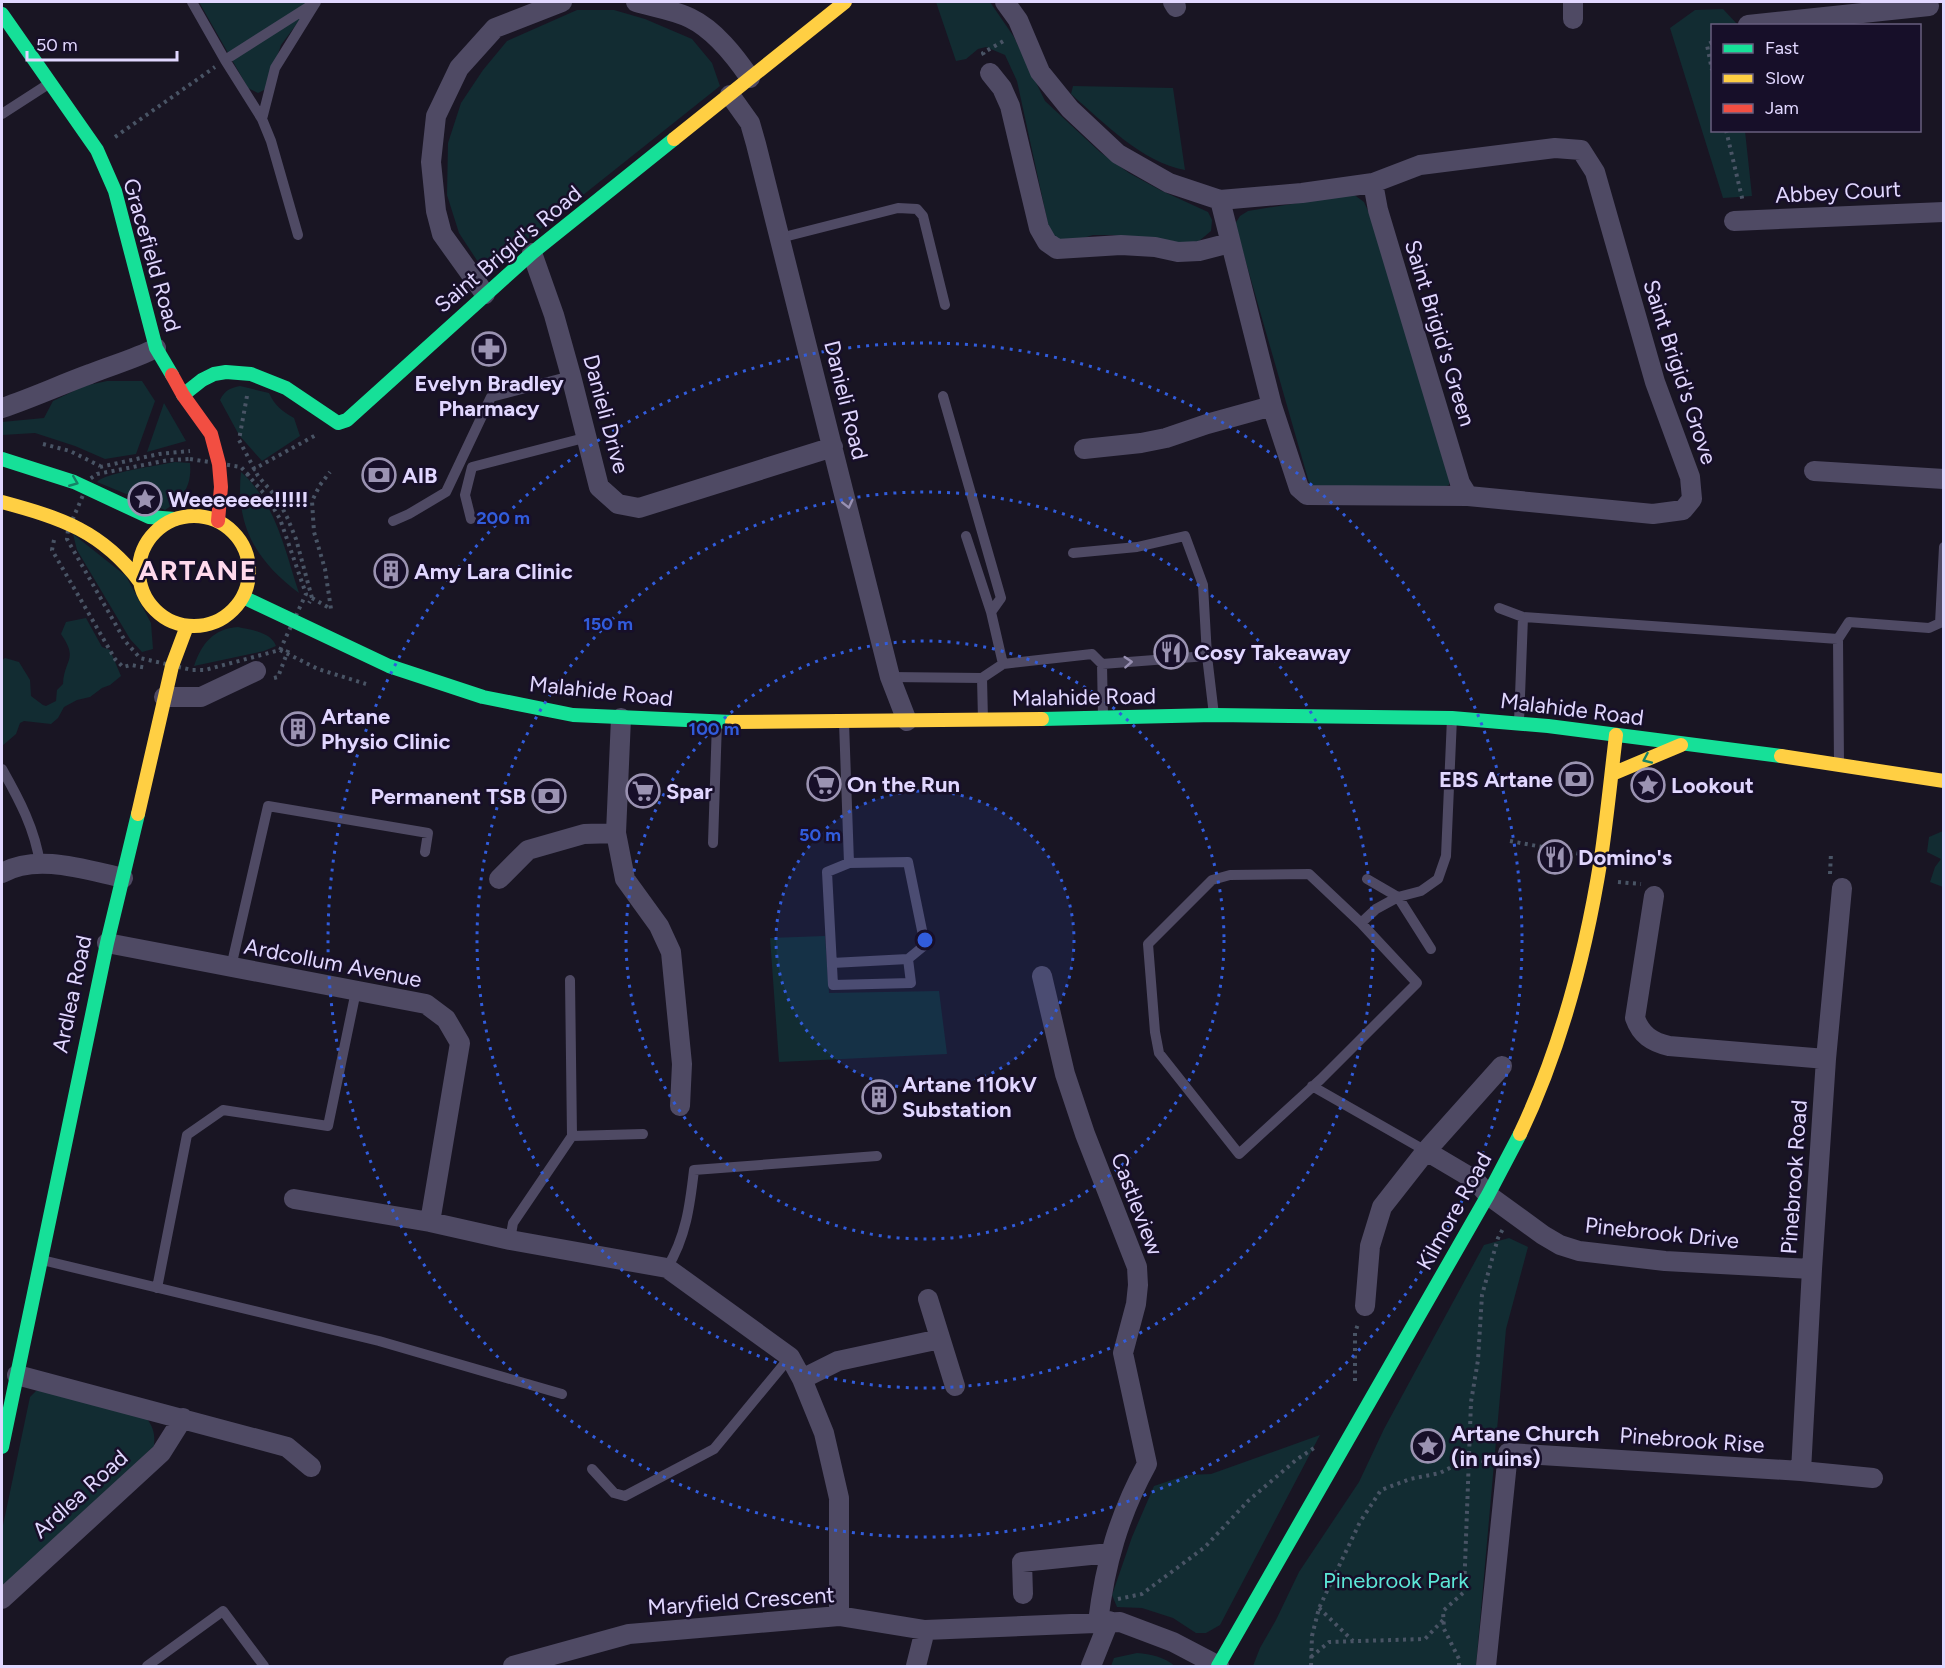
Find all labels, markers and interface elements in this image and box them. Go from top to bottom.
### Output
scale bar [27,24,177,62]
legend [1711,24,1921,132]
text: 50 m [36,34,78,56]
text: Fast [1765,37,1799,59]
text: Slow [1765,67,1804,89]
text: Jam [1765,97,1799,119]
street label: Gracefield Road [117,175,187,335]
street label: Abbey Court [1774,175,1902,209]
street label: Saint Brigid's Road [429,180,587,318]
street label: Saint Brigid's Green [1399,237,1481,429]
street label: Saint Brigid's Grove [1637,276,1723,468]
pharmacy icon: Evelyn Bradley Pharmacy [471,331,507,367]
street label: Danieli Road [818,338,874,462]
street label: Danieli Drive [577,352,635,476]
place label: Evelyn Bradley Pharmacy [414,370,564,422]
bank icon: AIB [361,457,397,493]
place label: AIB [402,462,438,489]
one-way arrow [68,475,79,487]
place icon: Weeeeeee!!!!! [127,481,163,517]
place label: Weeeeeee!!!!! [168,486,308,513]
one-way arrow [840,499,853,509]
text: 200 m [476,507,530,529]
district label: ARTANE [138,553,258,587]
building icon: Amy Lara Clinic [373,553,409,589]
place label: Amy Lara Clinic [414,558,573,585]
text: 150 m [583,613,633,635]
restaurant icon: Cosy Takeaway [1153,634,1189,670]
place label: Cosy Takeaway [1194,639,1351,666]
one-way arrow [1123,655,1132,668]
street label: Malahide Road [528,670,674,712]
street label: Malahide Road [1012,682,1156,712]
street label: Malahide Road [1499,687,1645,731]
place label: Artane Physio Clinic [321,703,451,755]
building icon: Artane Physio Clinic [280,711,316,747]
text: 100 m [689,718,739,740]
one-way arrow [1643,751,1654,763]
bank icon: EBS Artane [1558,761,1594,797]
supermarket icon: On the Run [806,766,842,802]
place label: EBS Artane [1439,766,1553,793]
place icon: Lookout [1630,767,1666,803]
place label: On the Run [847,771,960,798]
place label: Lookout [1671,772,1754,799]
supermarket icon: Spar [625,773,661,809]
bank icon: Permanent TSB [531,778,567,814]
place label: Spar [666,778,713,805]
place label: Permanent TSB [371,783,526,810]
text: 50 m [799,824,841,846]
restaurant icon: Domino's [1537,839,1573,875]
place label: Domino's [1578,844,1672,871]
centre of rings [915,930,935,950]
street label: Ardlea Road [46,933,98,1055]
street label: Ardcollum Avenue [242,933,424,993]
place label: Artane 110kV Substation [902,1071,1037,1123]
building icon: Artane 110kV Substation [861,1079,897,1115]
street label: Pinebrook Road [1775,1099,1813,1255]
street label: Kilmore Road [1411,1147,1497,1275]
street label: Castleview [1105,1149,1169,1260]
street label: Pinebrook Drive [1584,1211,1740,1255]
place label: Artane Church (in ruins) [1451,1420,1599,1472]
street label: Pinebrook Rise [1619,1421,1765,1459]
place icon: Artane Church (in ruins) [1410,1428,1446,1464]
street label: Ardlea Road [27,1444,133,1544]
park label: Pinebrook Park [1323,1567,1469,1594]
street label: Maryfield Crescent [647,1581,835,1621]

